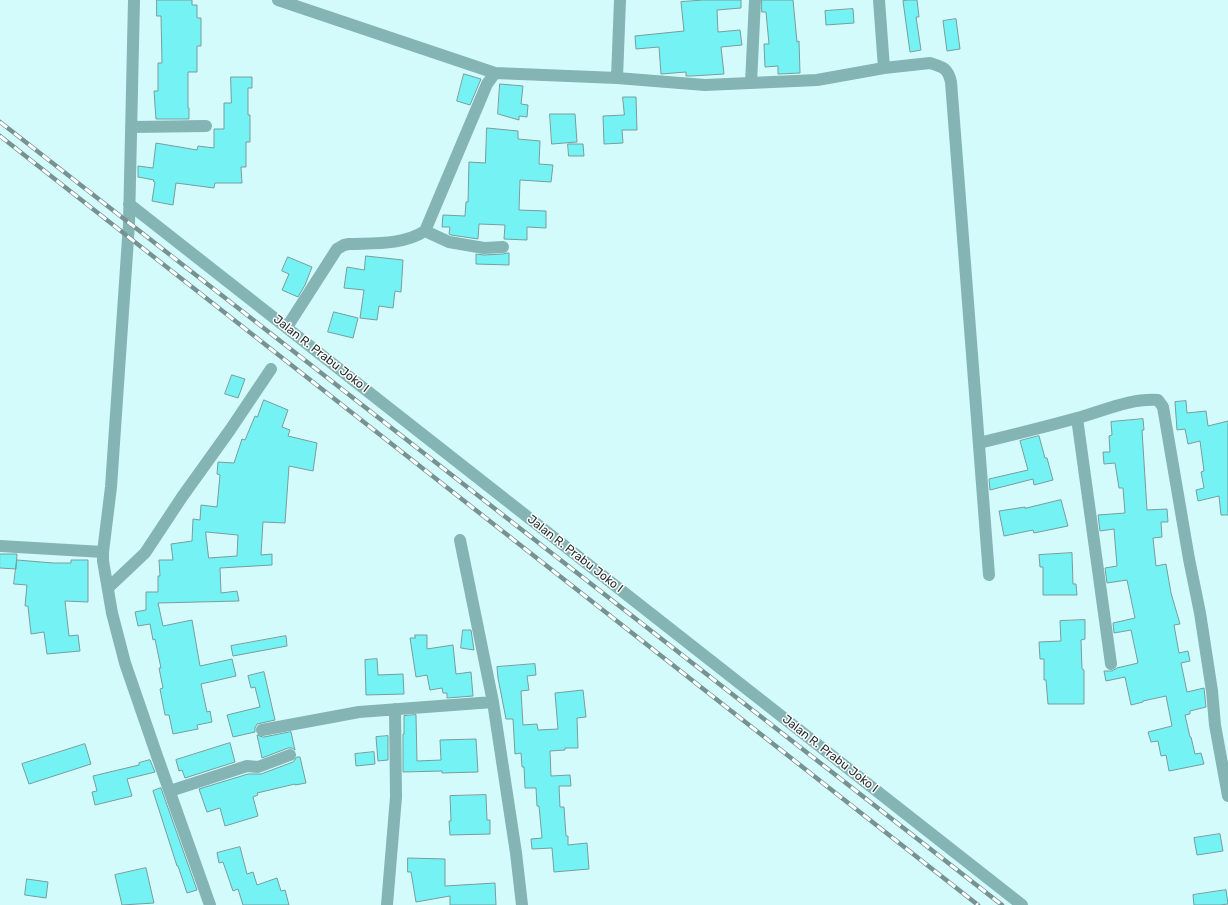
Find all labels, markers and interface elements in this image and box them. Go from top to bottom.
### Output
street label: Jalan R. Prabu Joko I [270,312,372,396]
street label: Jalan R. Prabu Joko I [524,512,626,596]
street label: Jalan R. Prabu Joko I [779,712,881,796]

